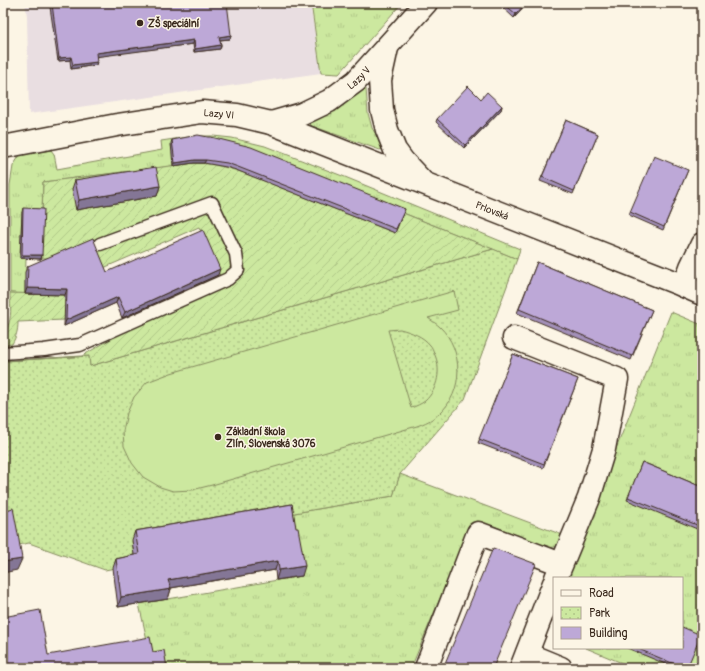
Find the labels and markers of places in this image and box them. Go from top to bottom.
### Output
place label: ZŠ speciální [148,16,200,30]
marker: ZŠ speciální [135,18,145,28]
place label: Základní škola Zlín, Slovenská 3076 [226,426,316,450]
marker: Základní škola Zlín, Slovenská 3076 [213,432,223,442]

